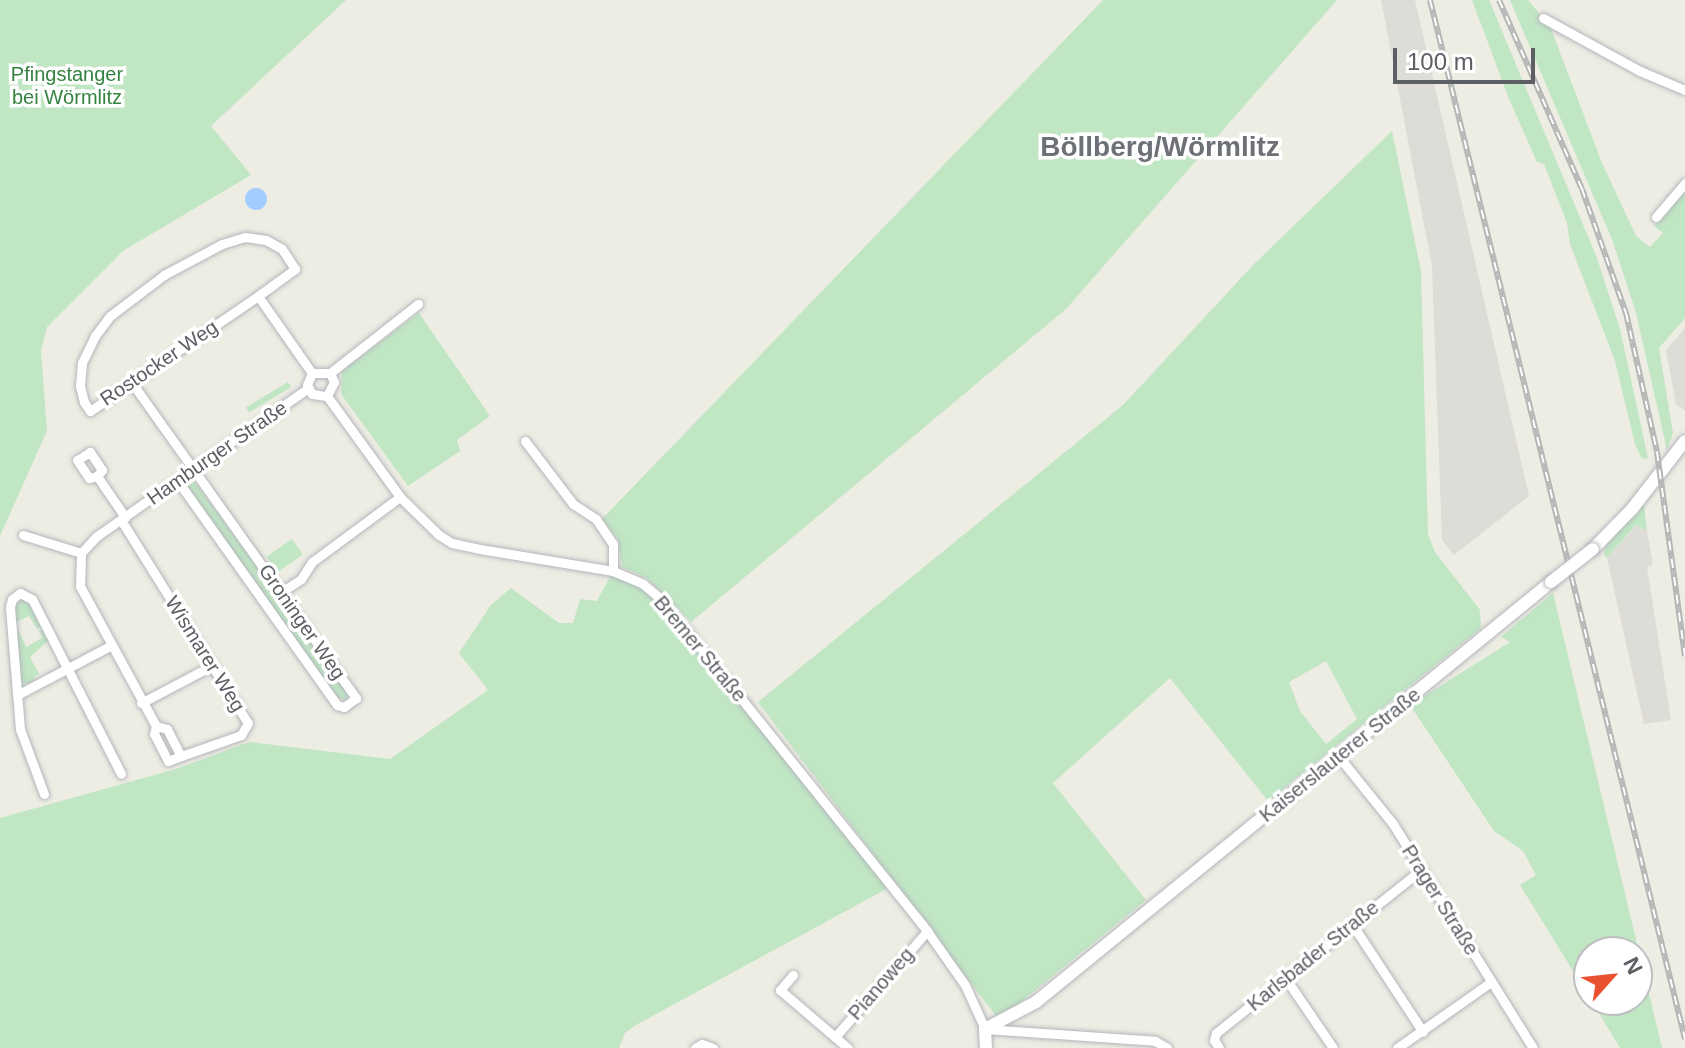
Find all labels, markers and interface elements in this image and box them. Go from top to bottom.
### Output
scale bar [1397,32,1539,82]
text: 100 m [1407,48,1474,75]
park label: Pfingstanger bei Wörmlitz [11,63,123,110]
district label: Böllberg/Wörmlitz [1040,130,1280,164]
street label: Rostocker Weg [96,315,222,411]
street label: Hamburger Straße [142,396,292,510]
street label: Groninger Weg [253,560,351,684]
street label: Bremer Straße [649,591,751,707]
street label: Wismarer Weg [160,592,250,716]
street label: Kaiserslauterer Straße [1255,683,1425,827]
street label: Prager Straße [1397,840,1483,960]
street label: Karlsbader Straße [1242,896,1384,1016]
north arrow [1573,936,1653,1016]
street label: Pianoweg [843,943,919,1025]
text: N [1618,953,1648,979]

